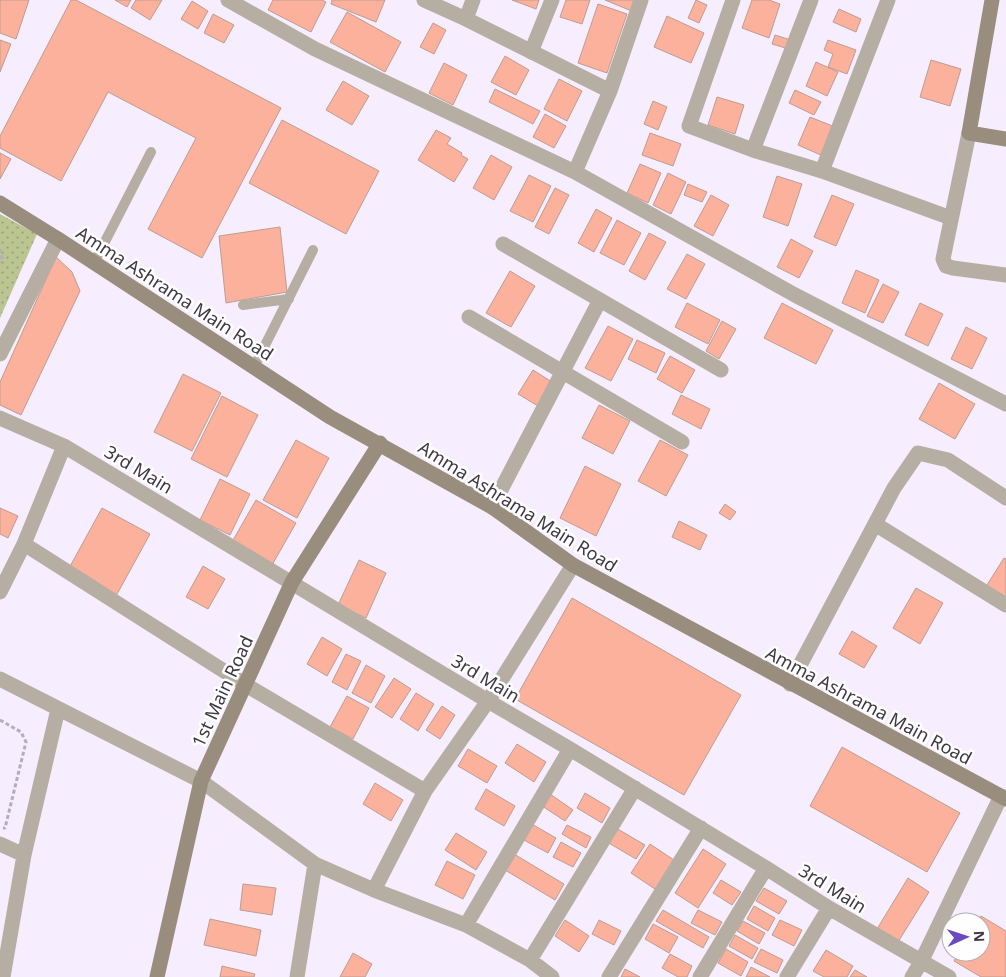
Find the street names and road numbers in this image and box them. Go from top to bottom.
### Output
street label: Amma Ashrama Main Road [72,220,278,366]
street label: Amma Ashrama Main Road [414,435,622,577]
street label: 3rd Main [101,439,177,499]
street label: 1st Main Road [186,631,258,751]
street label: Amma Ashrama Main Road [762,640,976,770]
street label: 3rd Main [448,648,524,708]
street label: 3rd Main [795,858,871,918]

